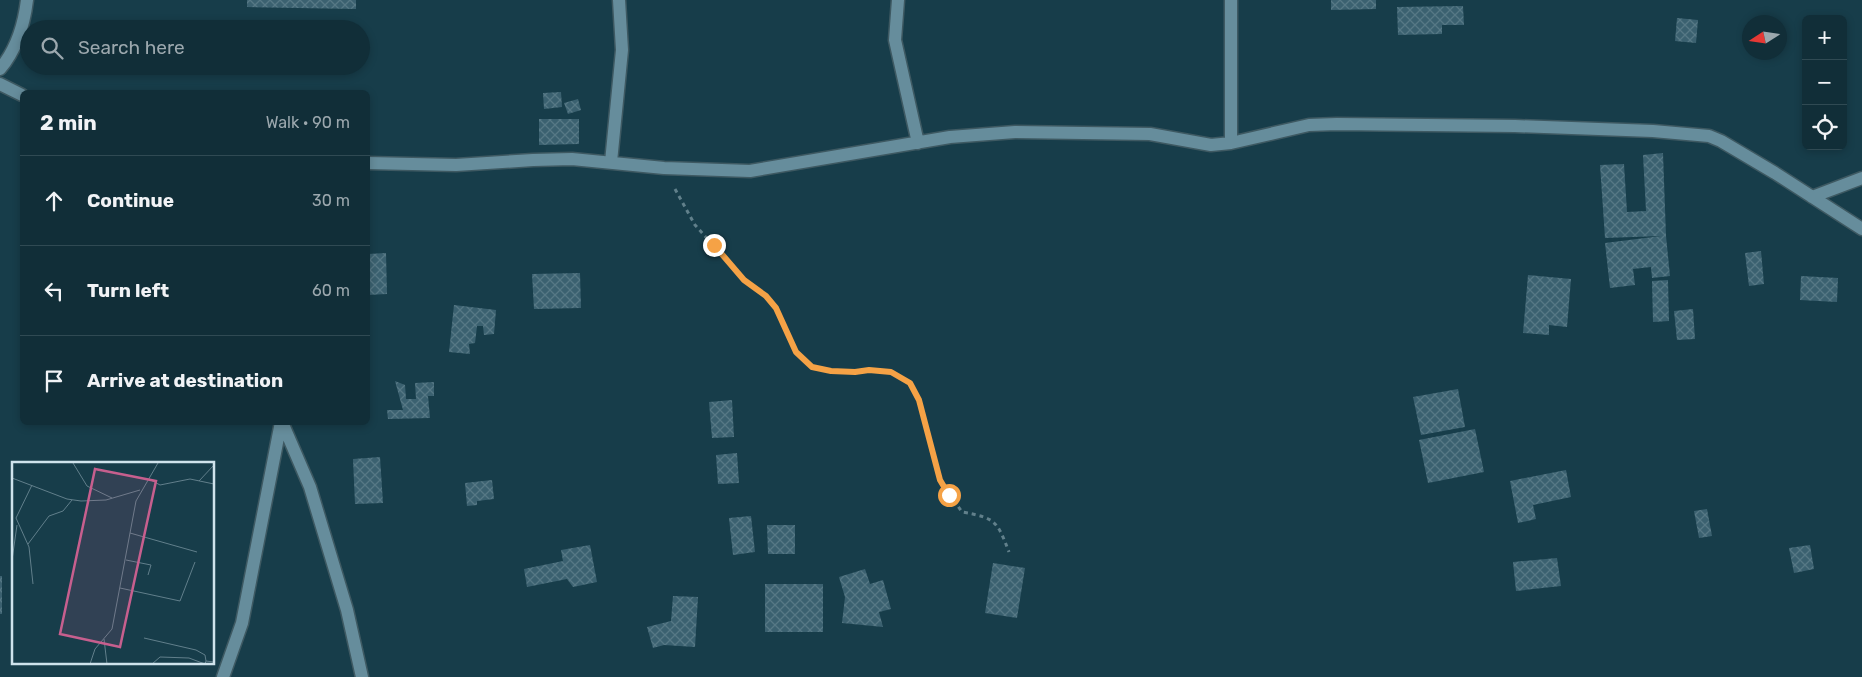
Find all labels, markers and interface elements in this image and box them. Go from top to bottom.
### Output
north arrow [1742,15,1787,60]
map controls [1802,15,1847,150]
button: + [1802,15,1847,60]
search box [20,20,370,75]
icon: search [38,34,66,62]
text: Search here [78,36,185,59]
button: − [1802,60,1847,105]
button: locate [1802,105,1847,150]
text: 2 min [40,110,97,135]
text: Walk · 90 m [266,113,350,132]
icon: ahead [40,187,68,215]
text: Continue [87,189,174,212]
text: 30 m [312,191,350,210]
route end [703,234,726,257]
icon: left [40,277,68,305]
text: Turn left [87,279,169,302]
text: 60 m [312,281,350,300]
icon: arrive [40,367,68,395]
text: Arrive at destination [87,369,283,392]
inset map [12,462,215,664]
route start [938,484,961,507]

